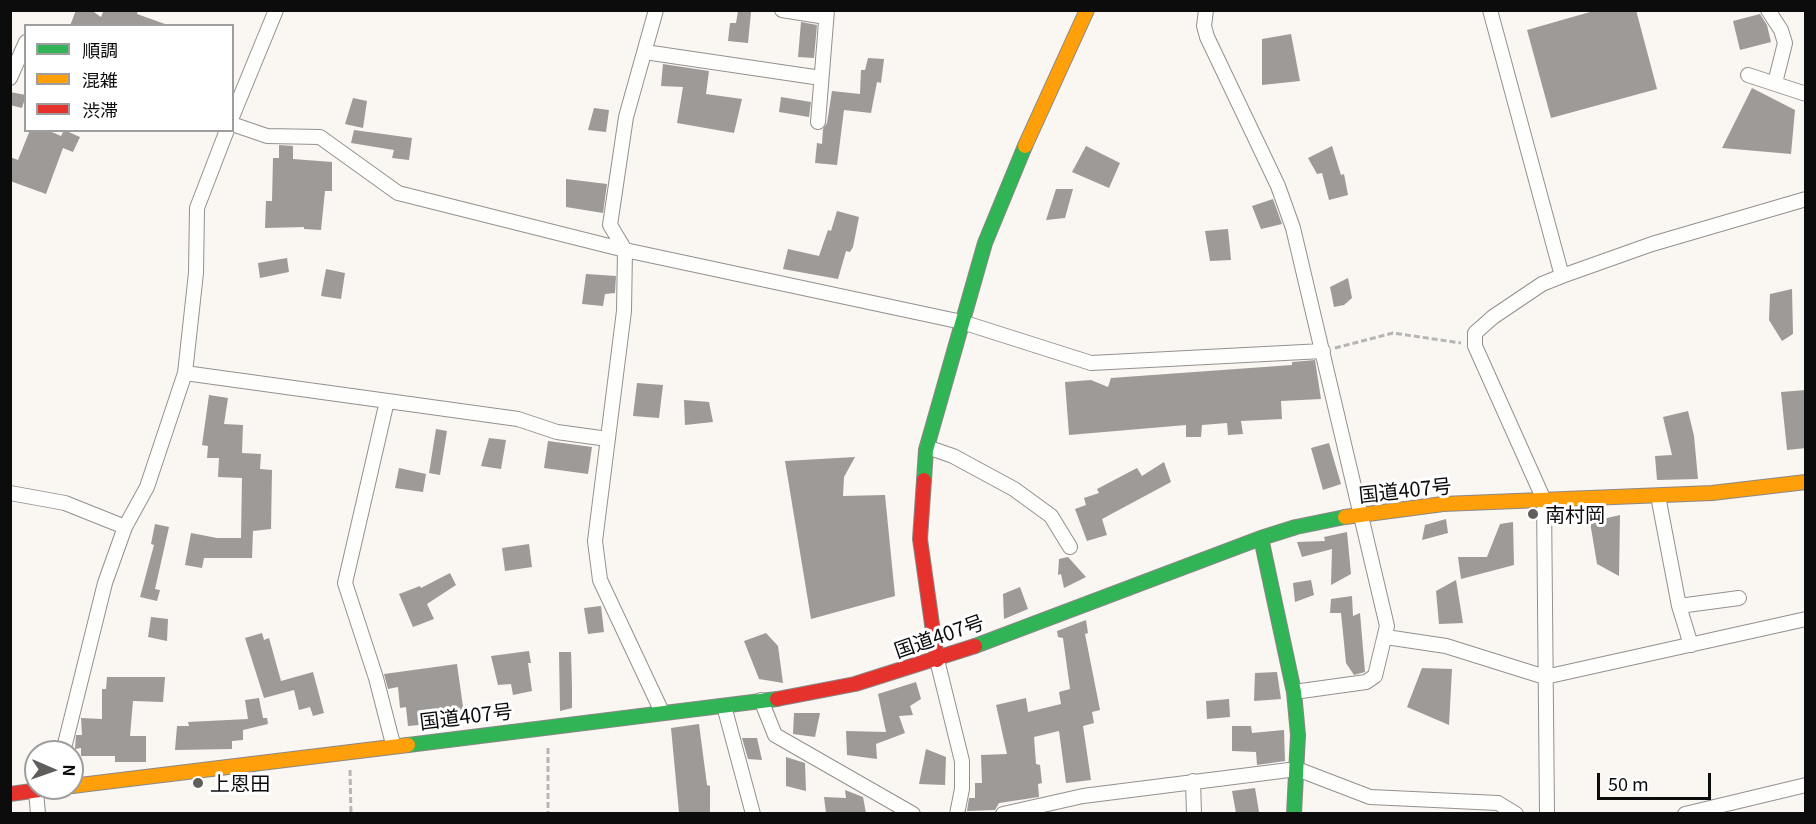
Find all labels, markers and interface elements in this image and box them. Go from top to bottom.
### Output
legend [24,24,234,132]
text: 順調 [82,36,118,62]
text: 混雑 [82,66,118,92]
text: 渋滞 [82,96,118,122]
street label: 国道407号 [1357,473,1453,507]
place label: 南村岡 [1545,502,1605,526]
marker: 南村岡 [1526,507,1540,521]
street label: 国道407号 [891,609,987,663]
street label: 国道407号 [418,698,514,734]
north arrow [24,740,84,800]
scale bar [1600,761,1714,799]
text: N [58,764,82,777]
text: 50 m [1608,770,1649,796]
place label: 上恩田 [210,771,270,795]
marker: 上恩田 [191,776,205,790]

